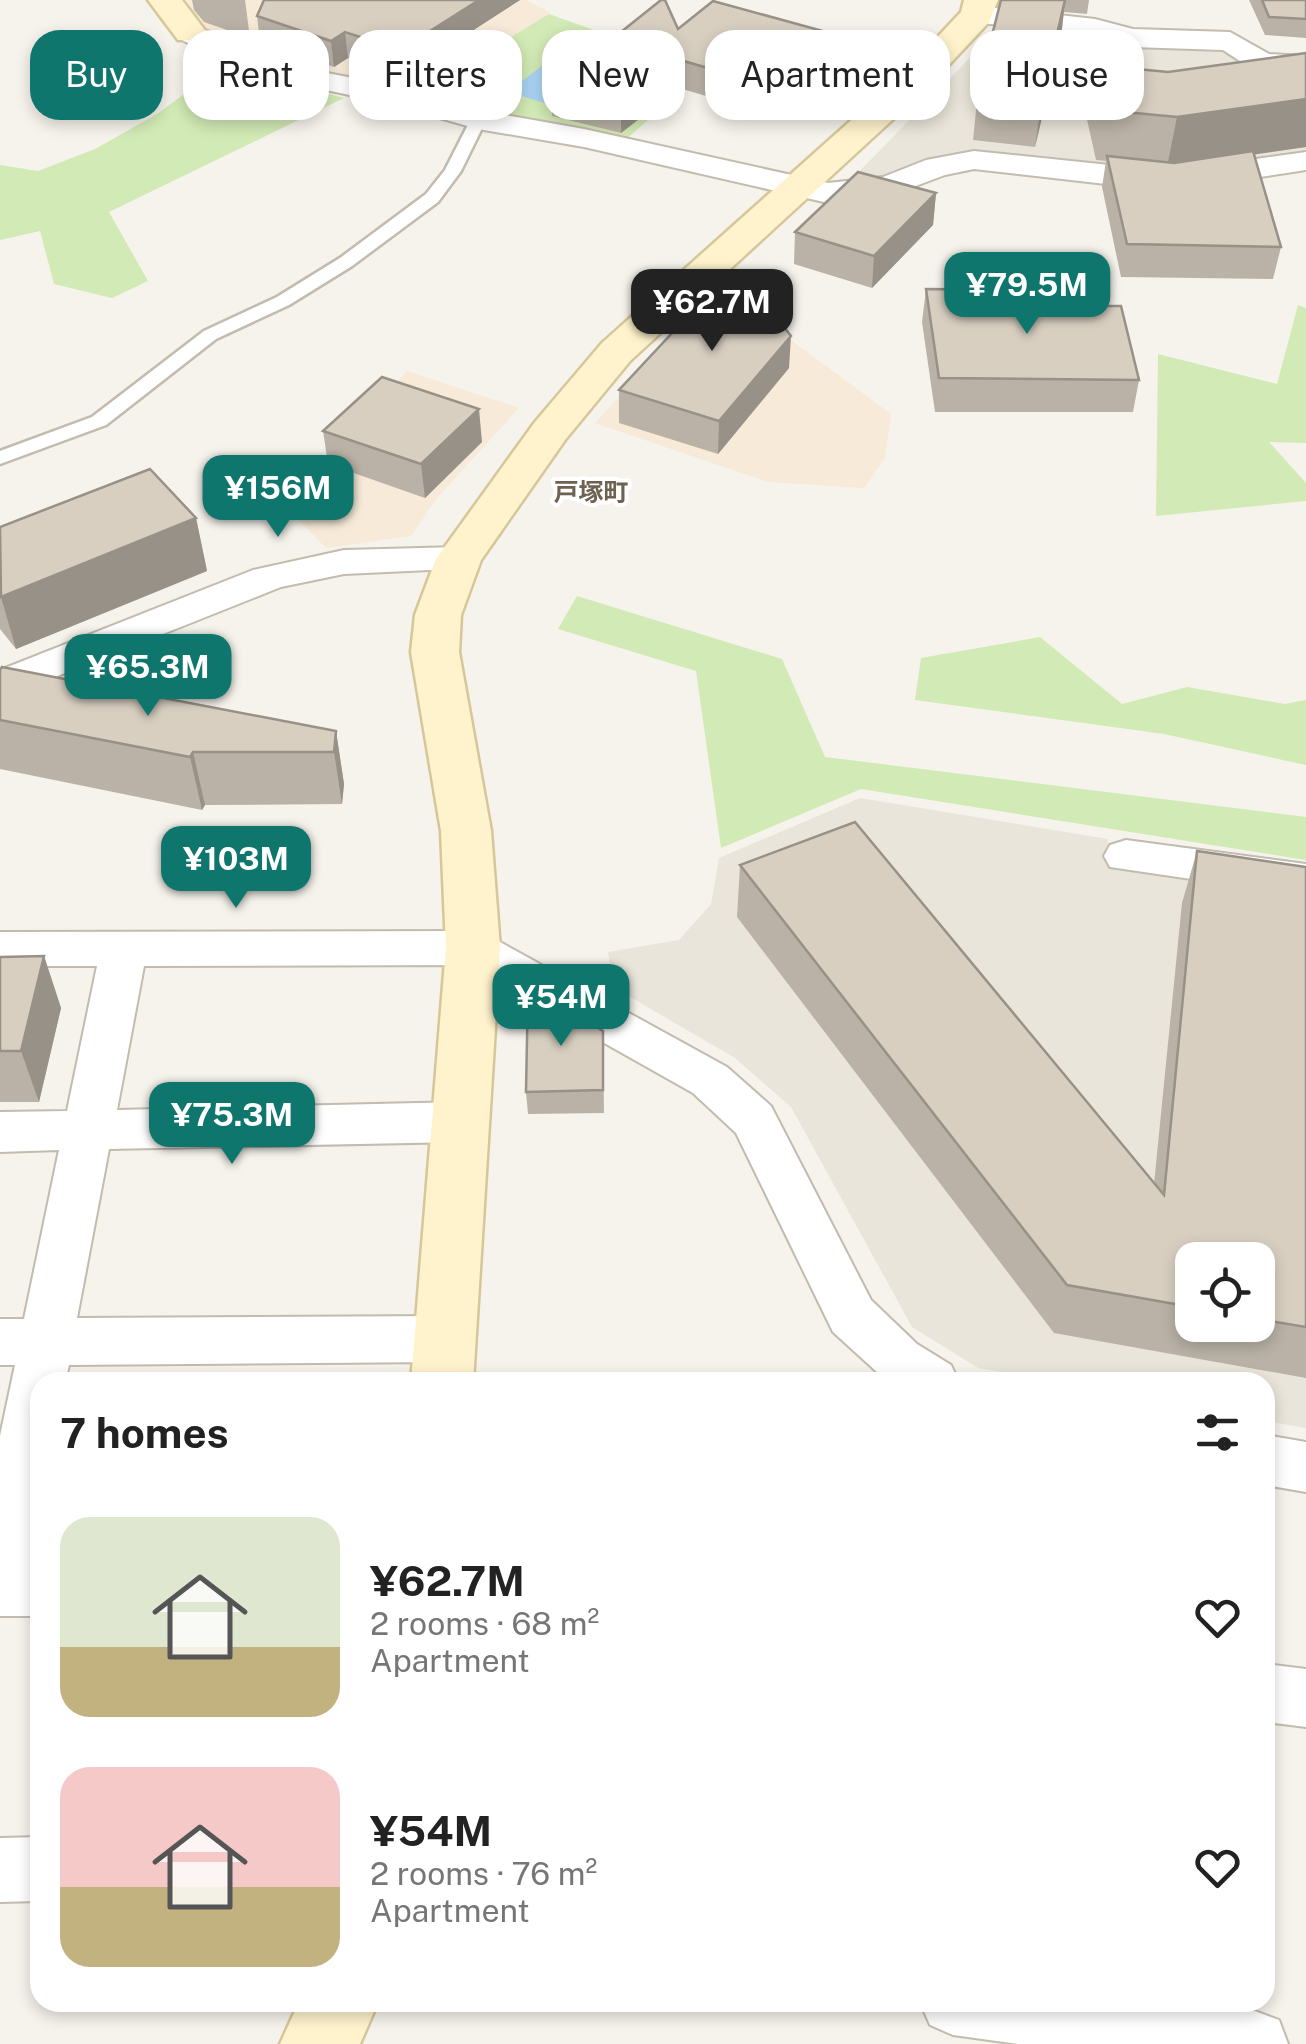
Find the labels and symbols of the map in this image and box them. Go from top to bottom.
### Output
pin: ¥79.5M [946,252,1108,337]
pin: ¥62.7M [631,269,793,354]
pin: ¥156M [208,455,348,540]
district label: 戸塚町 [553,477,629,507]
pin: ¥65.3M [67,634,229,719]
pin: ¥103M [166,826,306,911]
pin: ¥54M [502,964,620,1049]
pin: ¥75.3M [151,1082,313,1167]

